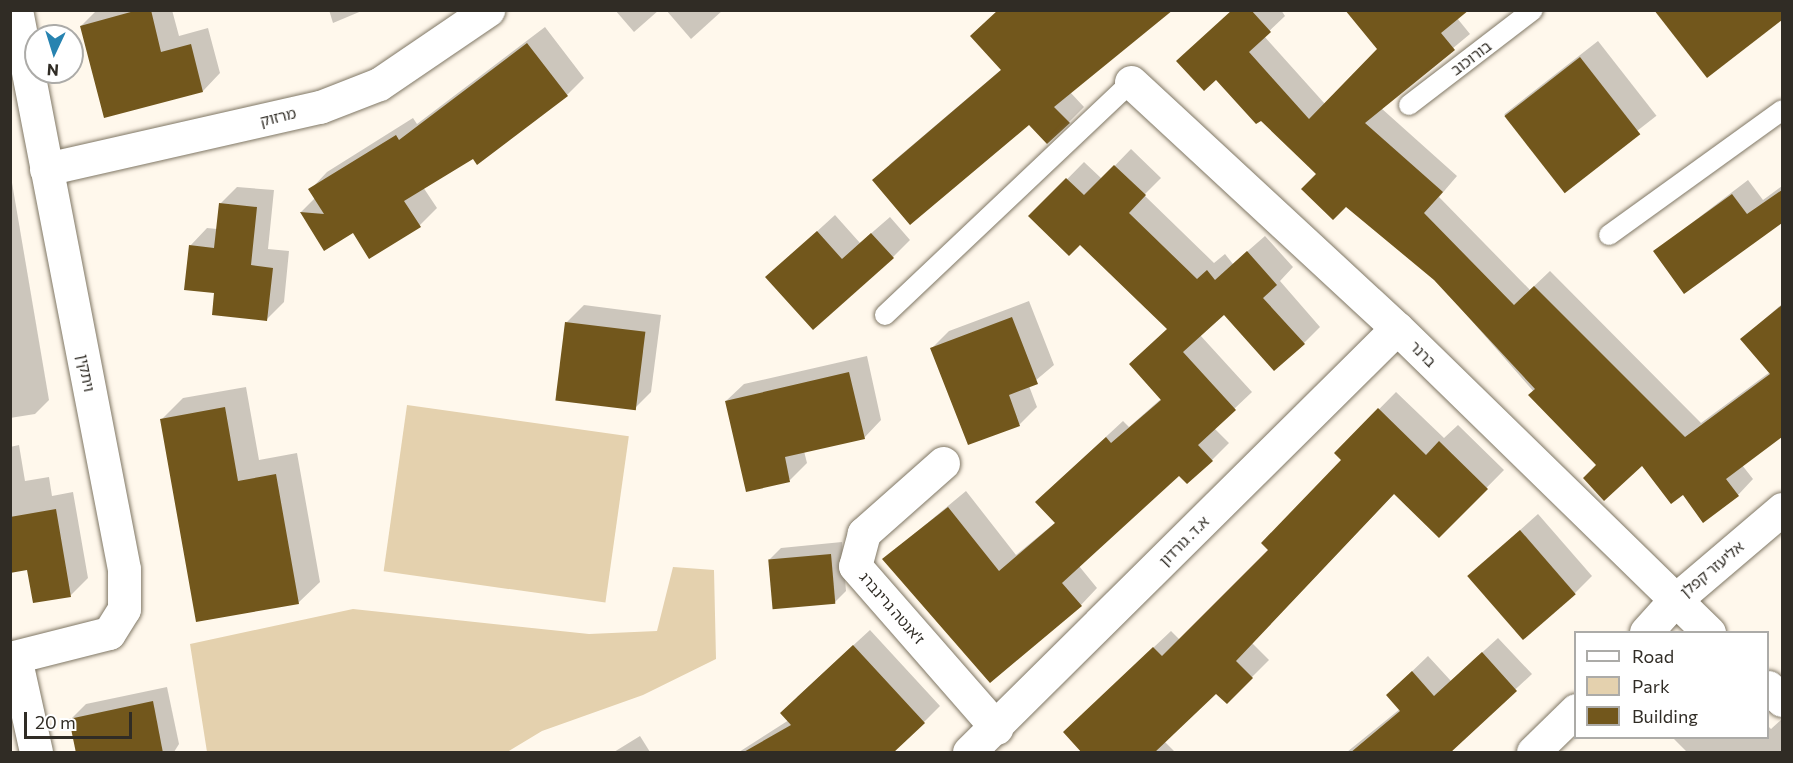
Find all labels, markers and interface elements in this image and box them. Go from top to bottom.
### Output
north arrow [24,24,84,84]
street label: בורוכוב [1447,37,1495,79]
text: N [46,61,59,80]
street label: מרזוק [258,104,298,130]
street label: ברנר [1406,337,1440,371]
street label: ויתקין [74,353,98,393]
street label: א.ד. גורדון [1155,512,1213,570]
street label: אליעזר קפלן [1677,537,1747,601]
street label: ז'אנטה גרינברג [856,568,928,648]
legend [1574,631,1769,739]
text: Road [1632,645,1674,667]
text: Park [1632,675,1670,697]
scale bar [27,700,135,738]
text: Building [1632,705,1698,727]
text: 20 m [35,711,76,733]

